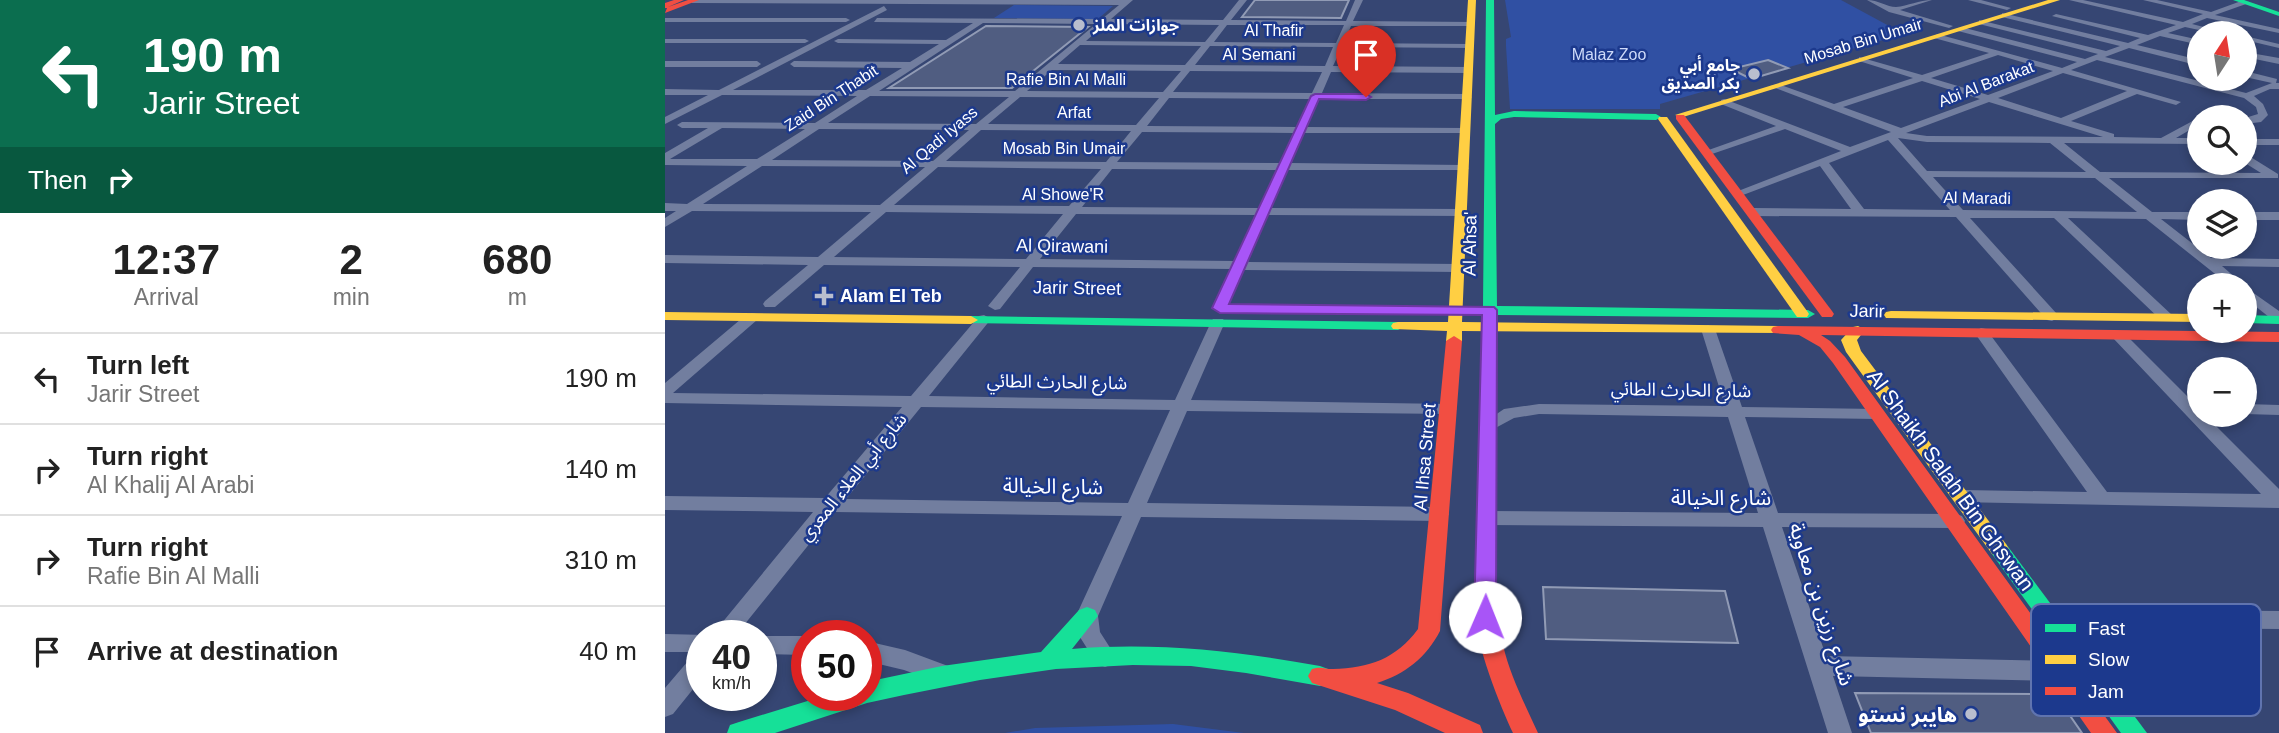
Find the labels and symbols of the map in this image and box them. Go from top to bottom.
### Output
street label: Mosab Bin Umair [1802,15,1925,67]
marker: جوازات الملز [1071,17,1087,33]
place label: جوازات الملز [1092,17,1179,35]
north arrow [2187,21,2257,91]
street label: Al Thafir [1244,22,1304,39]
pin [1336,25,1396,97]
street label: Al Semani [1223,46,1295,63]
park label: Malaz Zoo [1572,46,1646,63]
place label: جامع أبي بكر الصديق [1661,55,1740,94]
street label: Abi Al Barakat [1936,58,2036,110]
street label: Zaid Bin Thabit [781,61,881,134]
marker: جامع أبي بكر الصديق [1746,66,1762,82]
street label: Rafie Bin Al Malli [1006,71,1126,88]
street label: Al Qadi Iyass [897,103,981,177]
street label: Arfat [1057,104,1091,121]
street label: Mosab Bin Umair [1003,140,1126,157]
street label: Al Showe'R [1022,186,1104,203]
street label: Al Maradi [1943,189,2011,207]
street label: Al Ahsa' [1459,212,1481,276]
street label: Al Qirawani [1016,235,1108,257]
street label: Jarir Street [1033,277,1121,299]
marker: Alam El Teb [814,286,834,306]
place label: Alam El Teb [840,286,942,306]
street label: Jarir [1849,301,1885,321]
street label: Al Shaikh Salah Bin Ghswan [1863,365,2039,595]
street label: شارع الحارث الطائي [987,371,1127,397]
street label: شارع الحارث الطائي [1611,379,1751,405]
street label: Al Ihsa Street [1410,402,1440,512]
street label: شارع أبي العلاء المعري [794,408,914,547]
street label: شارع الخيالة [1003,474,1103,502]
street label: شارع الخيالة [1671,486,1771,513]
street label: شارع رزين بن معاوية [1781,520,1859,690]
position arrow [1448,580,1522,654]
legend [2031,604,2261,716]
text: Fast [2088,618,2126,639]
speed limit sign: 50 [791,620,882,711]
text: Slow [2088,649,2129,670]
text: Jam [2088,681,2124,702]
place label: هايبر نستو [1858,703,1957,727]
marker: هايبر نستو [1963,706,1979,722]

